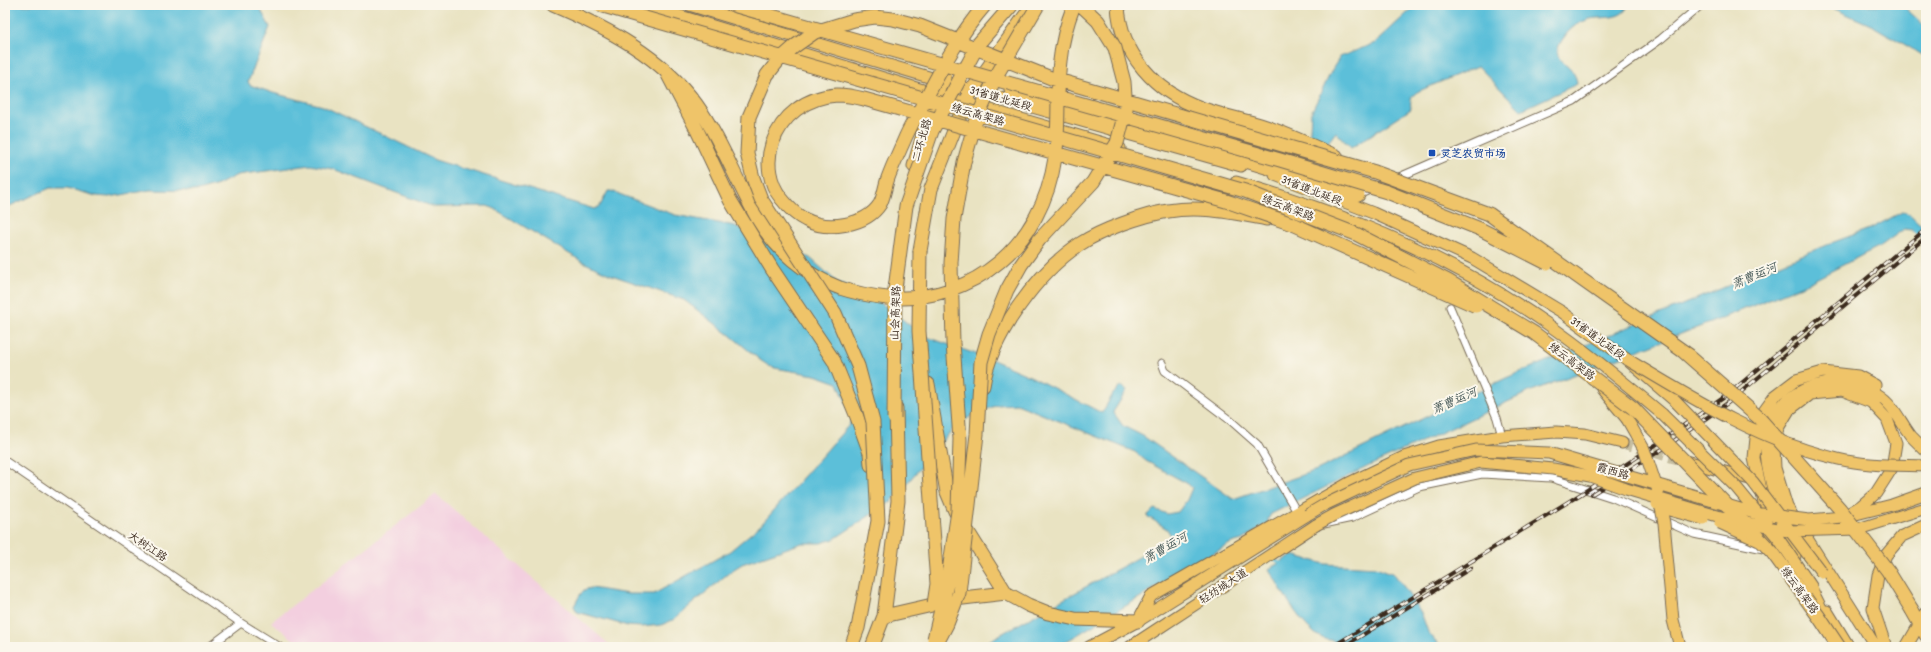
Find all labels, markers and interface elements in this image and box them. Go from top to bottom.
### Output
street label: 31省道北延段 [968,82,1034,114]
street label: 绿云高架路 [950,100,1006,128]
street label: 二环北路 [908,117,934,163]
place label: 灵芝农贸市场 [1440,146,1506,160]
marker: 灵芝农贸市场 [1427,148,1437,158]
street label: 31省道北延段 [1280,172,1344,208]
street label: 绿云高架路 [1260,191,1316,223]
water label: 萧曹运河 [1729,257,1781,292]
street label: 山会高架路 [887,285,903,341]
street label: 31省道北延段 [1568,314,1628,362]
street label: 绿云高架路 [1546,339,1598,383]
water label: 萧曹运河 [1429,382,1481,418]
street label: 霞西路 [1595,460,1631,482]
water label: 萧曹运河 [1140,527,1192,566]
street label: 大树江路 [126,528,170,564]
street label: 绿云高架路 [1778,564,1822,616]
street label: 轻纺城大道 [1196,565,1250,607]

